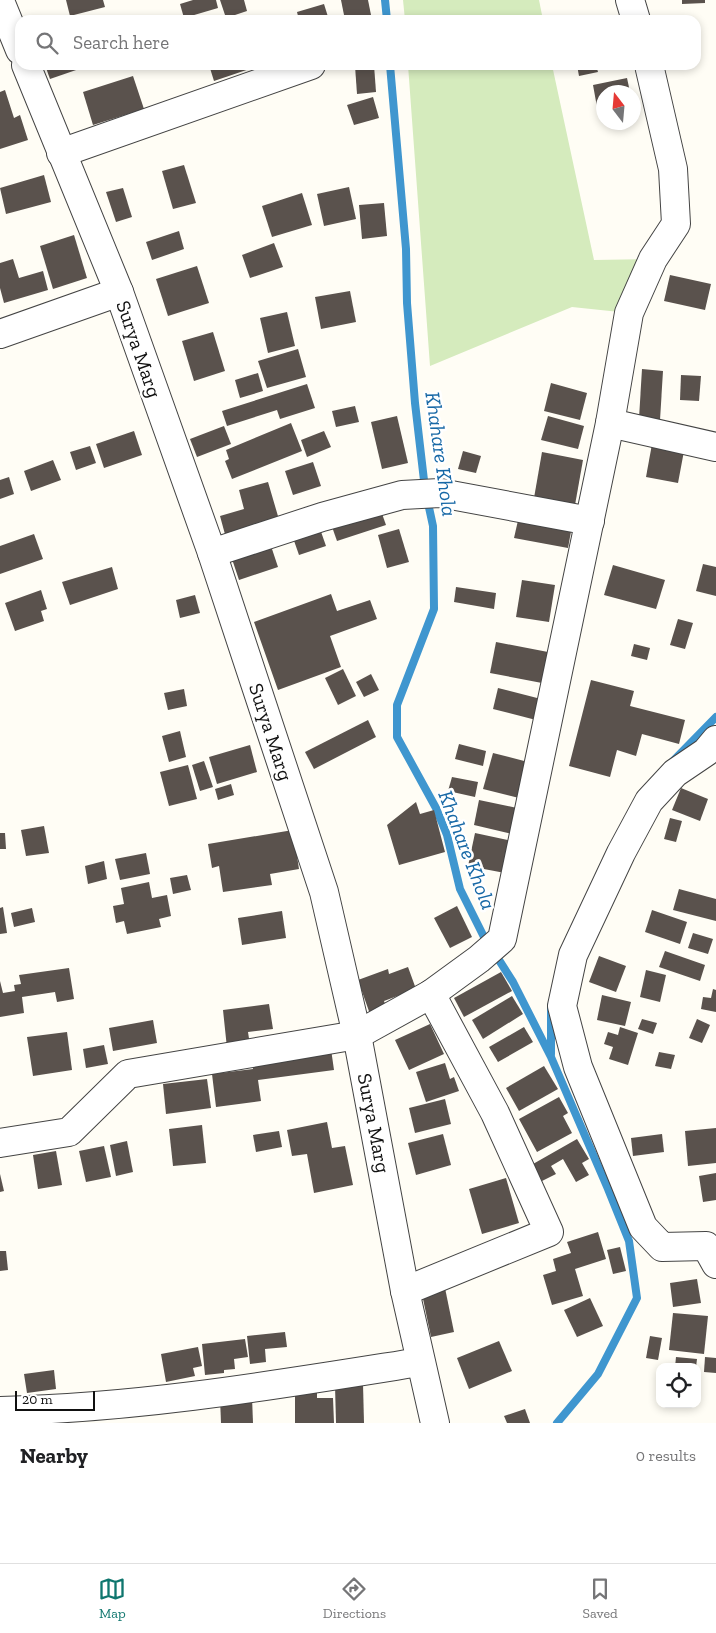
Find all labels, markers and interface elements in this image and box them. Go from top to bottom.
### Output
search box [15,15,701,70]
icon: search [33,29,61,57]
text: Search here [73,31,169,54]
north arrow [596,85,641,130]
street label: Surya Marg [111,297,167,401]
water label: Khahare Khola [420,390,463,518]
street label: Surya Marg [244,680,298,784]
water label: Khahare Khola [433,787,502,913]
street label: Surya Marg [353,1071,395,1175]
map controls [656,1363,701,1408]
button: locate [656,1363,701,1408]
scale bar [15,1388,95,1411]
text: 20 m [22,1391,53,1408]
text: Nearby [20,1443,88,1468]
text: 0 results [636,1446,696,1465]
tab: Map [98,1575,126,1622]
tab: Directions [323,1575,386,1622]
tab: Saved [583,1575,618,1622]

